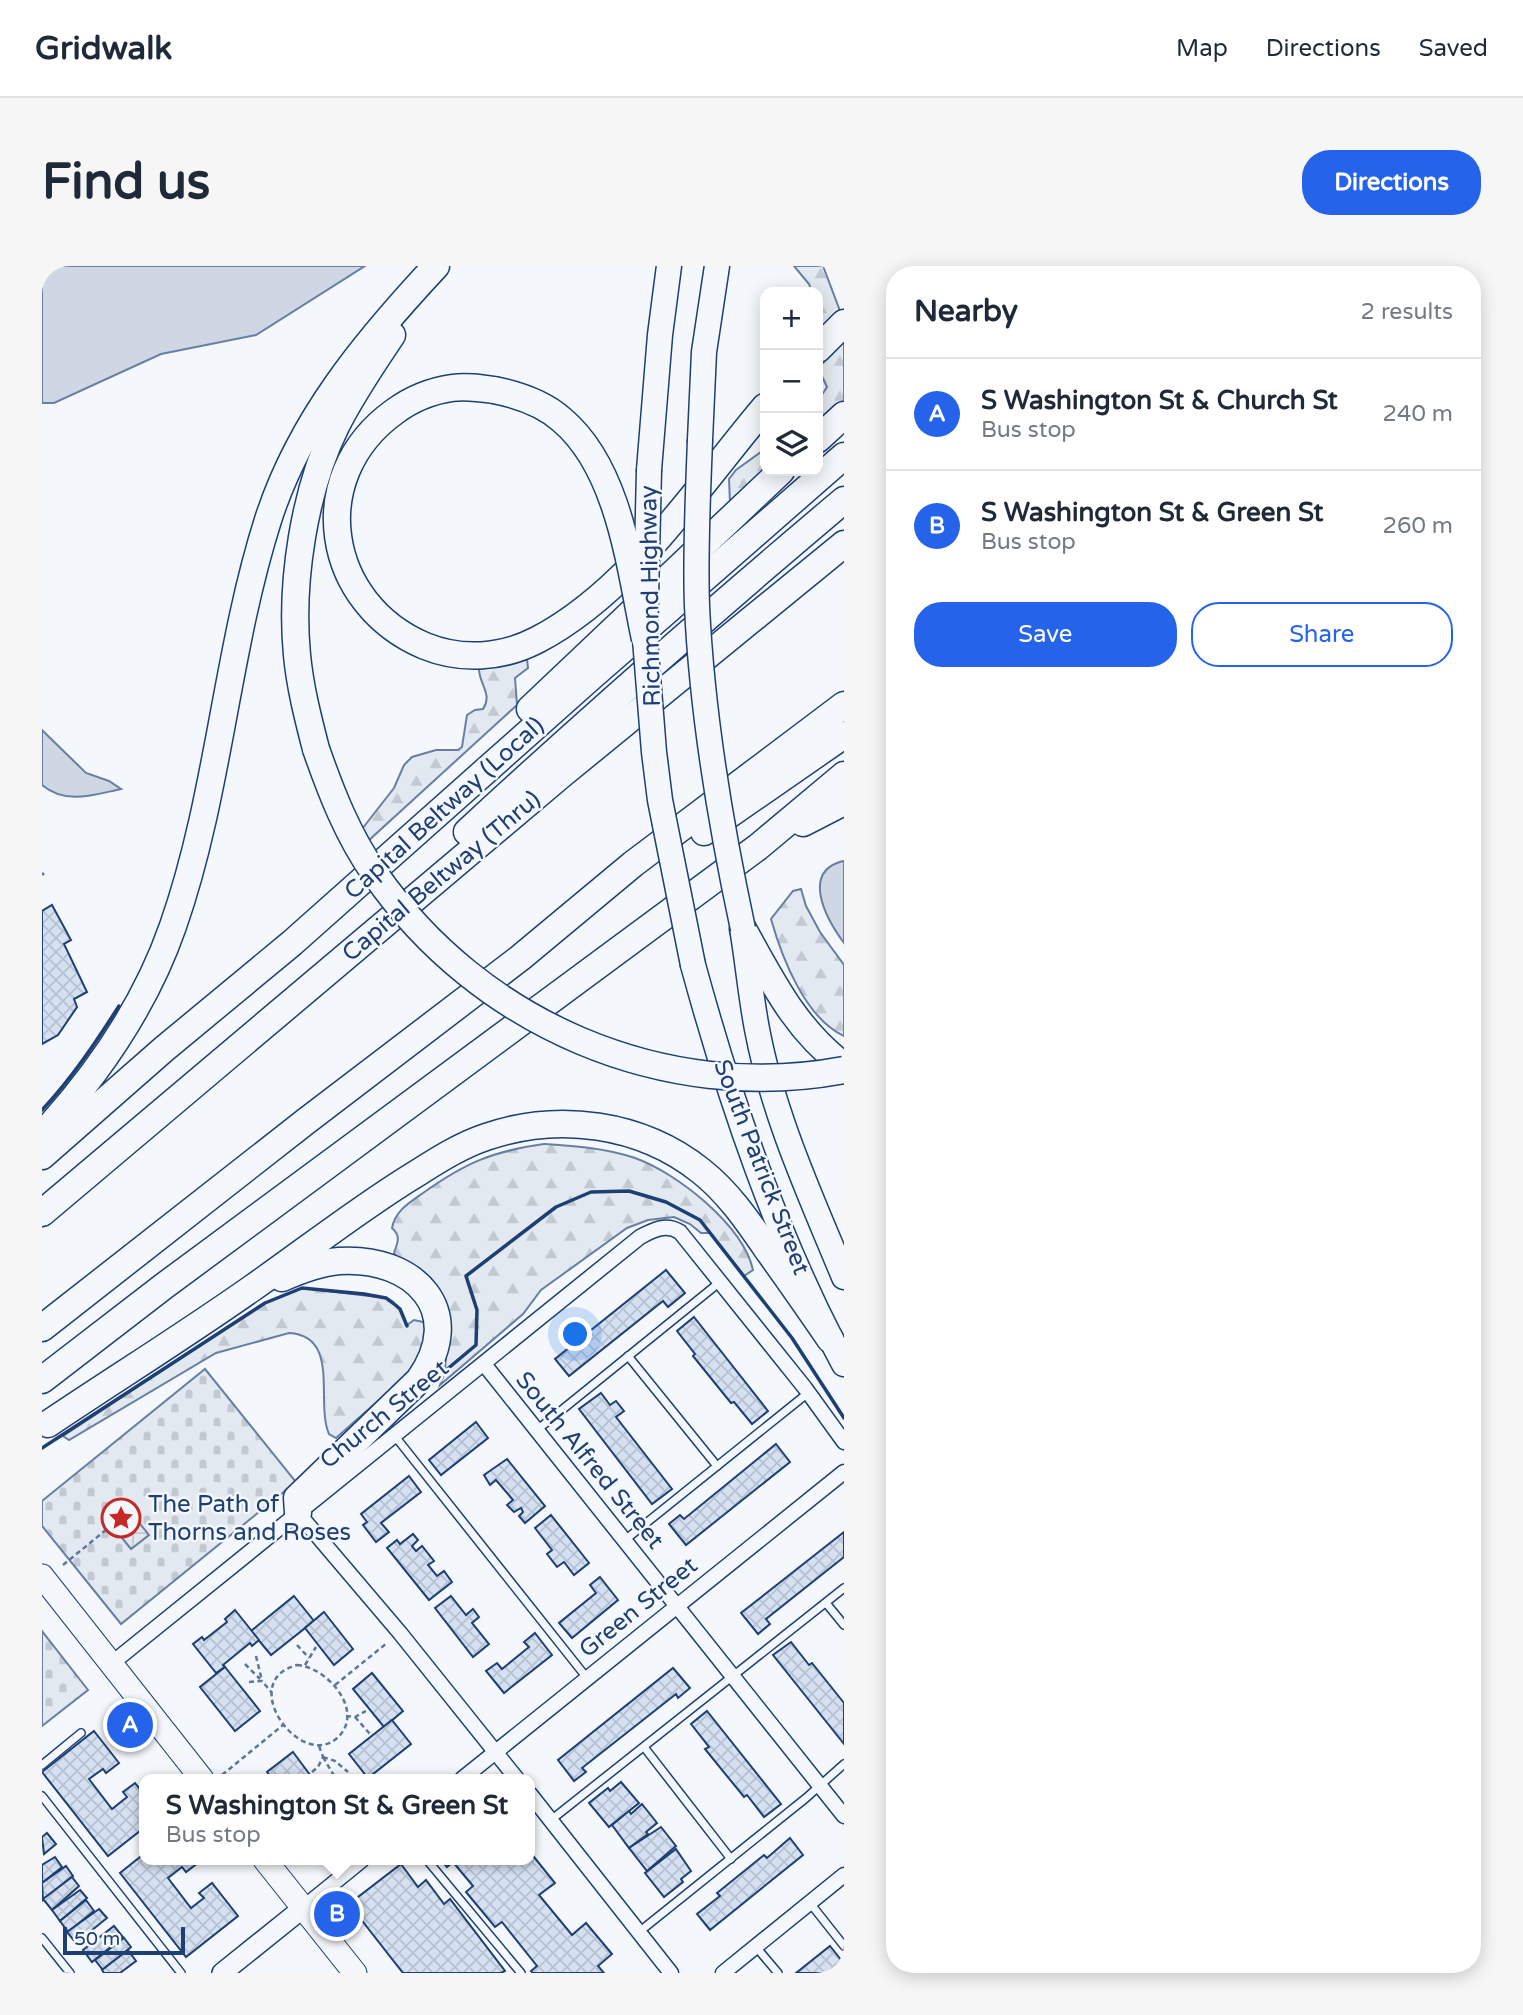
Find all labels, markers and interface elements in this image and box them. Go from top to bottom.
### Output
text: Gridwalk [35,29,172,68]
text: Map [1176,34,1228,63]
text: Directions [1266,34,1381,63]
text: Saved [1419,34,1488,63]
button: Directions [1302,150,1481,215]
text: Find us [42,153,210,212]
map controls [760,287,823,476]
button: + [760,287,823,350]
text: Nearby [914,293,1018,330]
text: 2 results [1360,298,1453,326]
button: − [760,350,823,413]
text: S Washington St & Church St [981,385,1338,416]
text: A [928,400,946,428]
text: 240 m [1383,400,1453,428]
button: layers [760,413,823,476]
text: Bus stop [981,416,1076,444]
street label: Richmond Highway [634,485,667,707]
text: S Washington St & Green St [981,497,1323,528]
text: B [929,512,945,540]
text: 260 m [1383,512,1453,540]
text: Bus stop [981,528,1076,556]
button: Save [914,602,1177,667]
button: Share [1191,602,1453,667]
street label: Capital Beltway (Local) [339,711,550,906]
street label: Capital Beltway (Thru) [336,785,546,968]
street label: South Patrick Street [707,1056,816,1279]
your location [558,1317,592,1351]
street label: Church Street [314,1354,454,1475]
street label: South Alfred Street [509,1366,670,1555]
place label: The Path of Thorns and Roses [148,1490,351,1547]
place icon: The Path of Thorns and Roses [100,1497,142,1539]
street label: Green Street [573,1551,703,1664]
pin: A [107,1699,153,1751]
popup [139,1774,535,1865]
text: S Washington St & Green St [166,1790,508,1821]
text: Bus stop [166,1821,261,1849]
pin: B [314,1888,360,1940]
scale bar [63,1924,186,1956]
text: 50 m [74,1928,120,1950]

